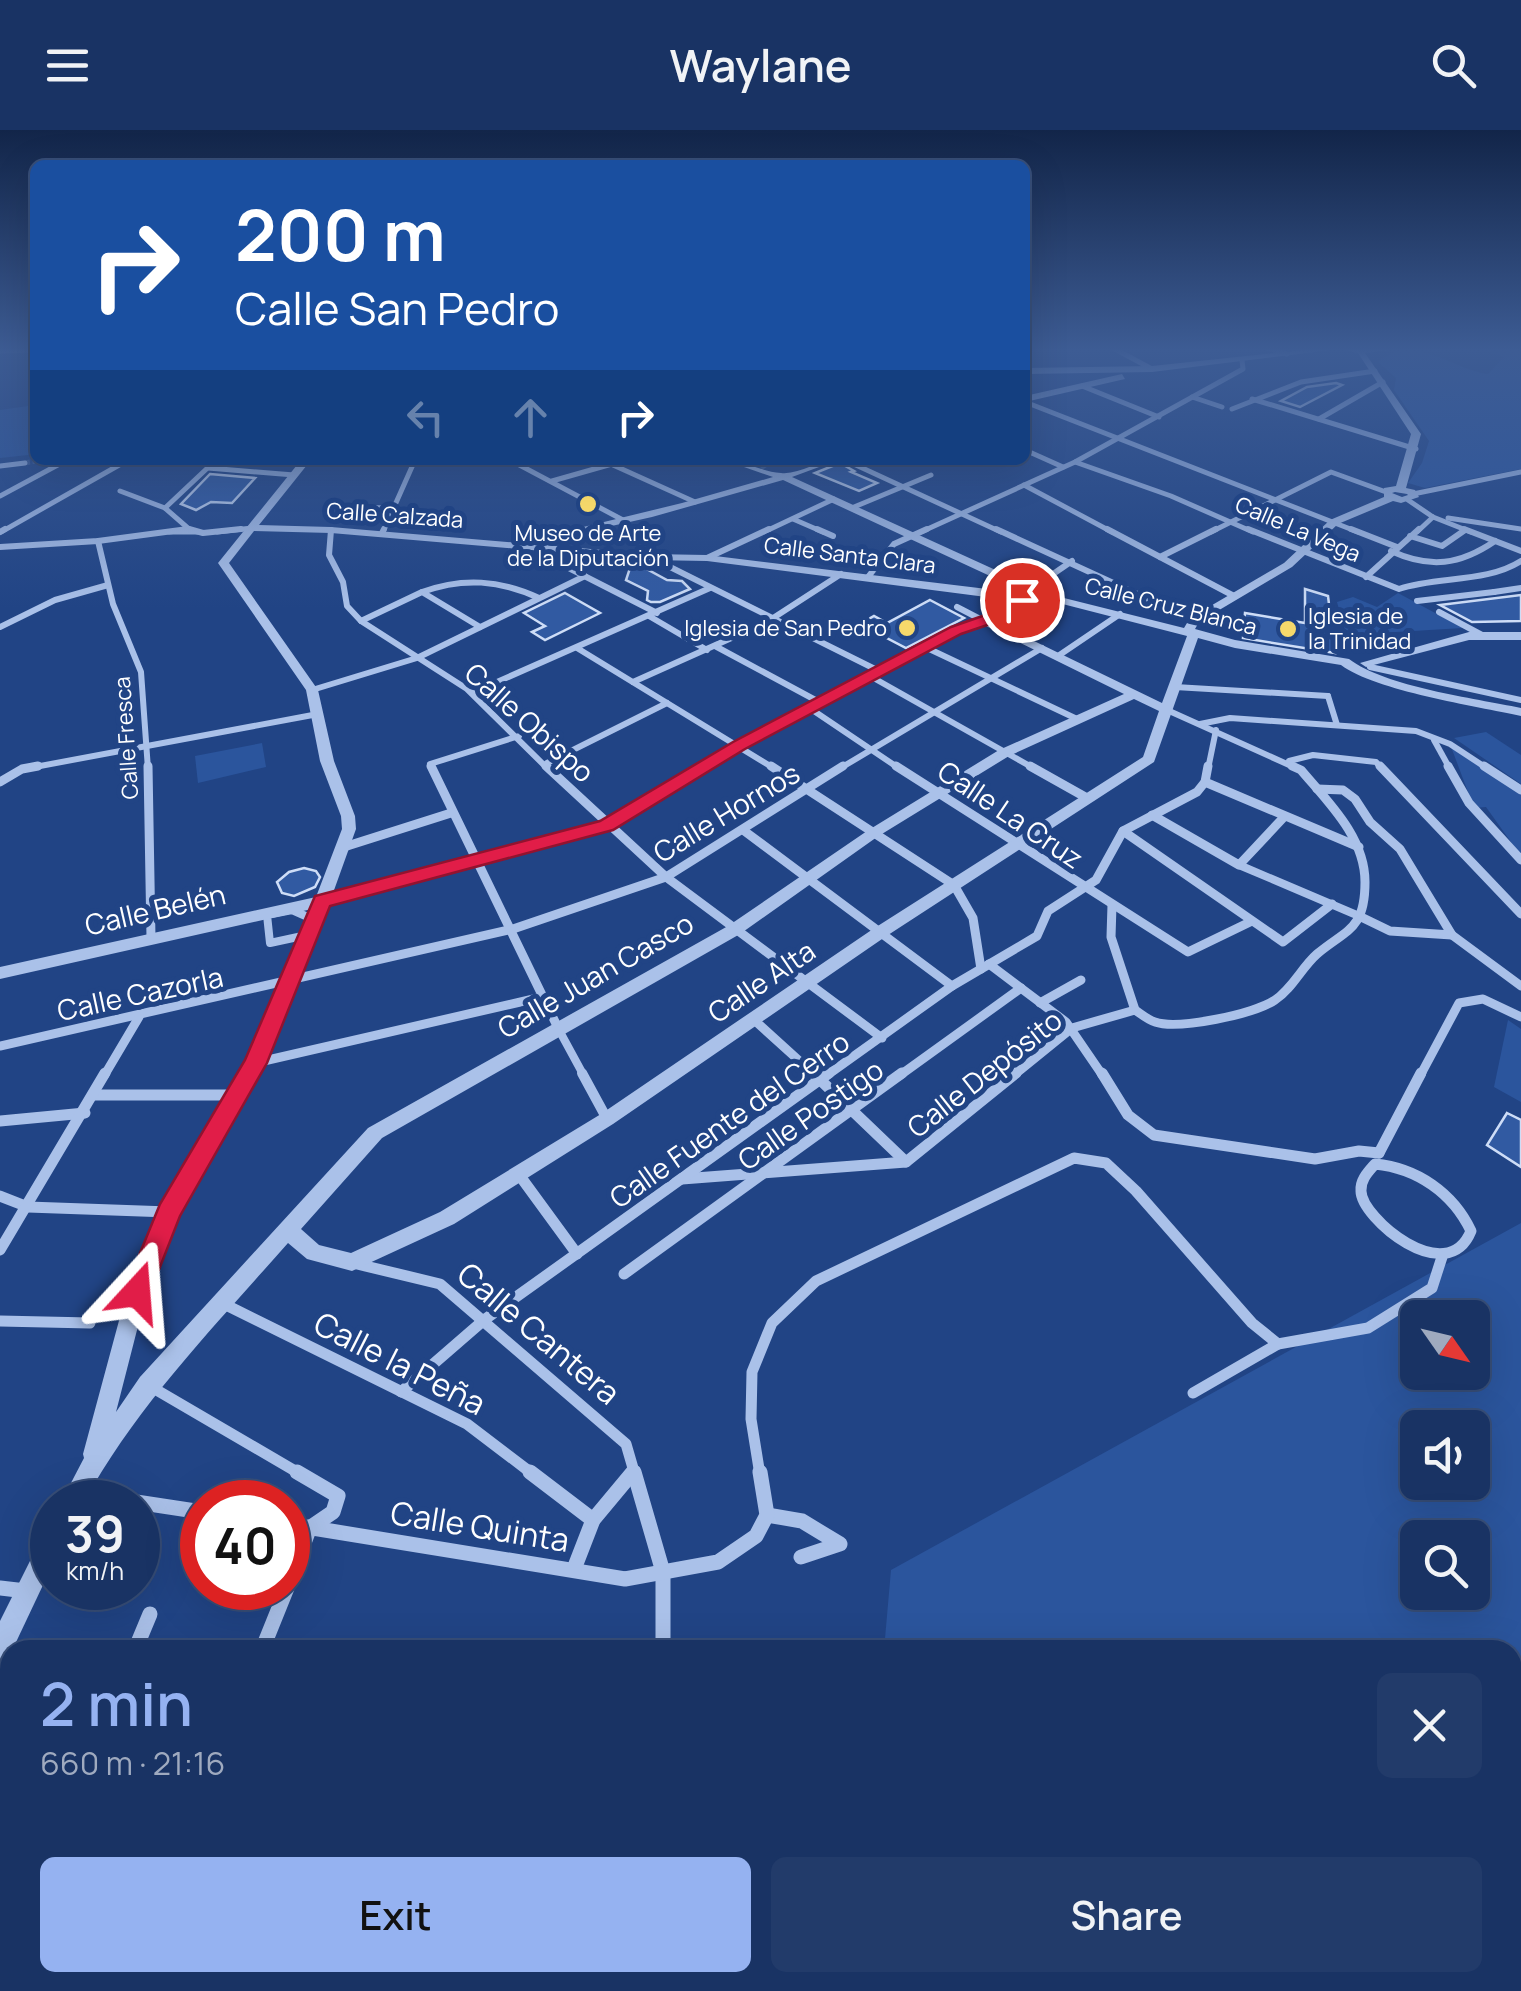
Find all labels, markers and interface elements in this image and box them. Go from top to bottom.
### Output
text: Waylane [670,34,852,96]
icon: menu [40,38,95,93]
icon: search [1426,38,1481,93]
text: 200 m [235,186,446,282]
icon: right [70,200,200,330]
text: Calle San Pedro [235,277,559,339]
icon: left [398,390,453,445]
icon: ahead [503,390,558,445]
icon: right [608,390,663,445]
street label: Calle La Vega [1231,489,1365,569]
marker: Museo de Arte de la Diputación [577,493,599,515]
street label: Calle Calzada [326,495,464,535]
place label: Museo de Arte de la Diputación [507,518,669,573]
street label: Calle Santa Clara [763,530,937,580]
pin [980,558,1065,643]
street label: Calle Cruz Blanca [1082,570,1260,642]
icon: arrive [995,573,1050,628]
place label: Iglesia de la Trinidad [1308,601,1411,656]
place label: Iglesia de San Pedro [684,613,887,643]
marker: Iglesia de San Pedro [896,617,918,639]
marker: Iglesia de la Trinidad [1277,618,1299,640]
street label: Calle Obispo [457,654,603,790]
street label: Calle Fresca [107,676,145,800]
street label: Calle La Cruz [931,751,1091,877]
street label: Calle Hornos [646,753,806,871]
street label: Calle Belén [81,874,229,944]
street label: Calle Juan Casco [490,904,700,1046]
street label: Calle Alta [700,931,822,1031]
street label: Calle Cazorla [54,957,226,1029]
street label: Calle Depósito [899,1001,1069,1145]
street label: Calle Fuente del Cerro [602,1022,856,1216]
street label: Calle Postigo [730,1050,890,1178]
position arrow [85,1240,189,1344]
street label: Calle Cantera [448,1252,630,1414]
north arrow [1400,1300,1490,1390]
map controls [1400,1300,1490,1610]
street label: Calle la Peña [307,1301,493,1425]
button: sound [1400,1410,1490,1500]
speed limit sign: 40 [180,1480,310,1610]
street label: Calle Quinta [388,1490,572,1562]
text: 39 [65,1499,125,1567]
button: search [1400,1520,1490,1610]
text: km/h [66,1553,124,1588]
text: 2 min [40,1662,193,1744]
button: close [1377,1673,1482,1778]
text: 660 m · 21:16 [40,1741,225,1785]
button: Exit [40,1857,751,1972]
button: Share [771,1857,1482,1972]

